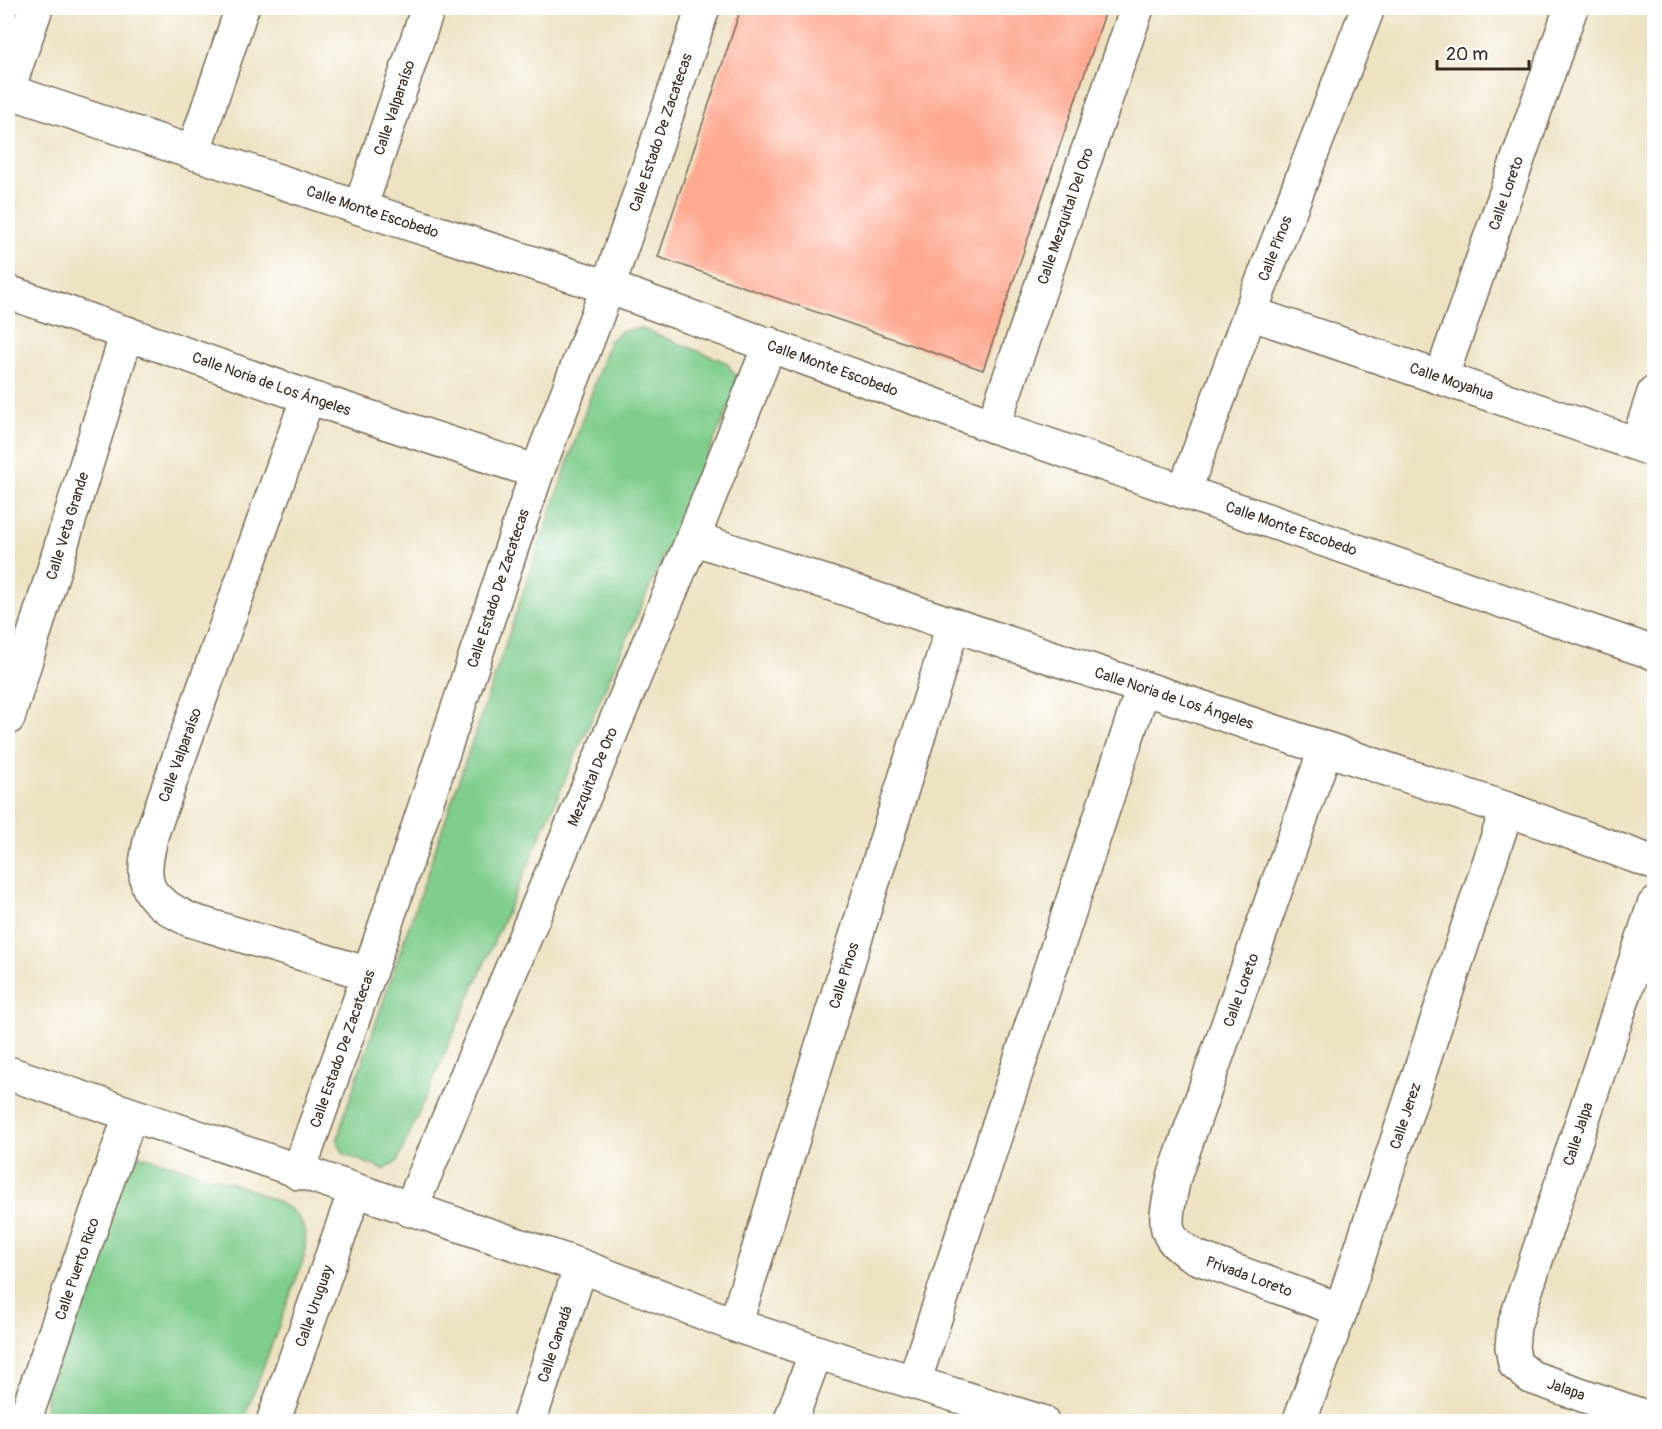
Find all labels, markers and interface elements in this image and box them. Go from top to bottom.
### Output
scale bar [1437,33,1528,71]
text: 20 m [1446,43,1488,66]
street label: Calle Estado De Zacatecas [625,51,697,214]
street label: Calle Valparaíso [370,58,420,158]
street label: Calle Mezquital Del Oro [1033,145,1098,287]
street label: Calle Loreto [1485,154,1528,233]
street label: Calle Monte Escobedo [304,182,441,242]
street label: Calle Pinos [1254,213,1297,284]
street label: Calle Monte Escobedo [764,336,901,401]
street label: Calle Noria de Los Ángeles [189,348,353,420]
street label: Calle Moyahua [1407,359,1496,405]
street label: Calle Veta Grande [42,469,94,582]
street label: Calle Monte Escobedo [1223,498,1360,560]
street label: Calle Estado De Zacatecas [463,506,534,670]
street label: Calle Noria de Los Ángeles [1092,663,1256,734]
street label: Calle Valparaíso [155,705,206,805]
street label: Mezquital De Oro [564,725,622,830]
street label: Calle Pinos [825,940,864,1011]
street label: Calle Loreto [1219,951,1264,1030]
street label: Calle Estado De Zacatecas [306,967,380,1130]
street label: Calle Jerez [1386,1080,1426,1152]
street label: Calle Jalpa [1559,1100,1598,1168]
street label: Calle Puerto Rico [51,1215,104,1323]
street label: Privada Loreto [1203,1252,1295,1301]
street label: Calle Uruguay [291,1262,338,1350]
street label: Calle Canadá [534,1304,577,1385]
street label: Jalapa [1545,1374,1588,1405]

